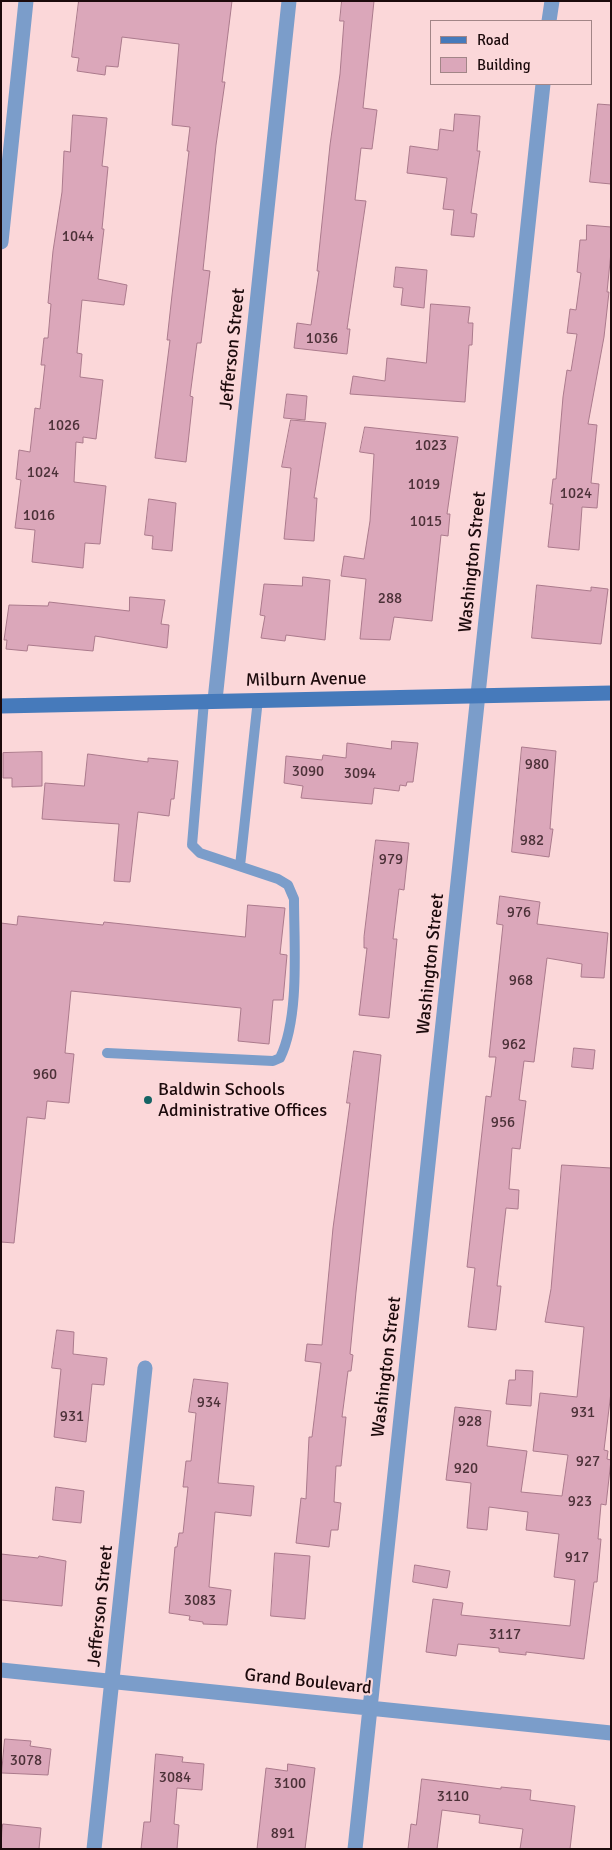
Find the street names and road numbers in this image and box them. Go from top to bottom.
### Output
street label: Jefferson Street [216,287,250,411]
street label: Washington Street [455,490,491,634]
street label: Milburn Avenue [245,668,367,692]
street label: Washington Street [413,892,449,1036]
street label: Washington Street [368,1295,406,1439]
street label: Jefferson Street [84,1544,118,1668]
street label: Grand Boulevard [243,1665,373,1699]

